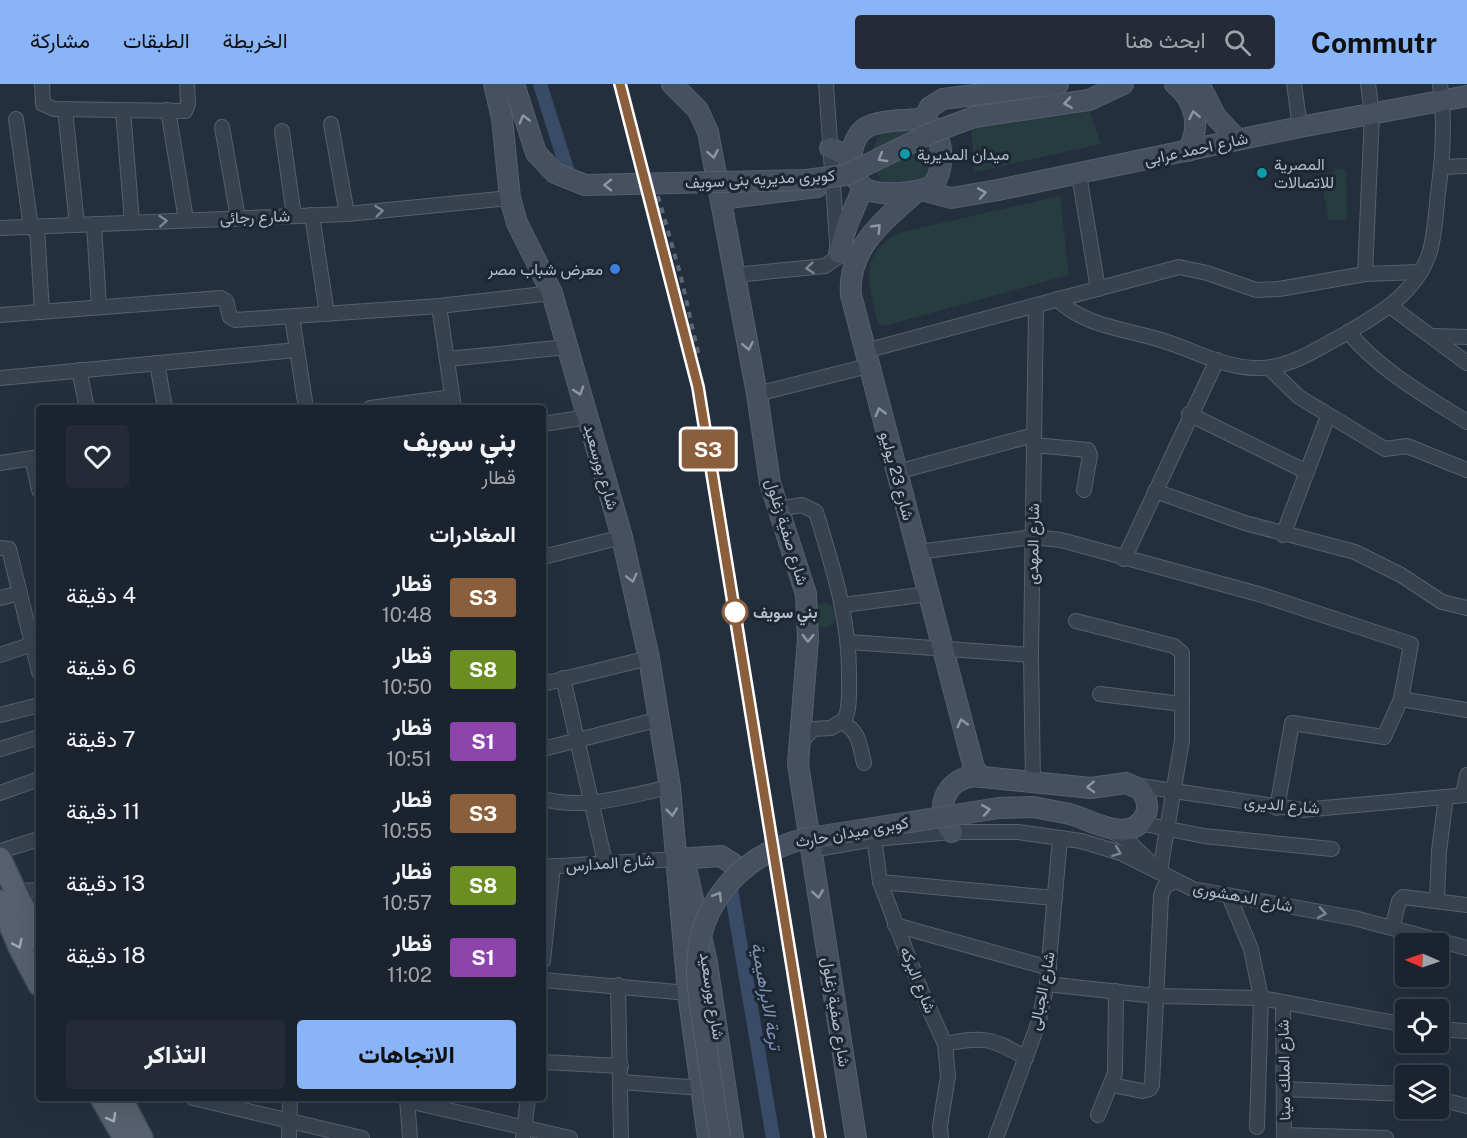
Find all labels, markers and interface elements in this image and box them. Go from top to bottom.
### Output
search box [855,15,1275,69]
icon: search [1221,26,1254,59]
text: Commutr [1311,26,1437,59]
text: ابحث هنا [1125,27,1206,53]
text: مشاركة [30,28,90,53]
text: الطبقات [123,28,190,53]
text: الخريطة [223,28,288,53]
one-way arrow [1063,96,1073,108]
one-way arrow [1188,110,1201,120]
one-way arrow [519,114,531,125]
street label: شارع احمد عرابى [1142,129,1250,171]
place label: ميدان المديرية [917,145,1009,165]
marker: ميدان المديرية [898,147,912,161]
one-way arrow [706,148,719,158]
one-way arrow [878,150,888,162]
place label: المصرية للاتصالات [1274,155,1334,192]
street label: كوبرى مديريه بنى سويف [685,166,836,193]
marker: المصرية للاتصالات [1255,166,1269,180]
one-way arrow [603,179,612,191]
one-way arrow [977,187,987,199]
one-way arrow [374,205,384,218]
street label: شارع رجائى [219,206,291,230]
one-way arrow [159,214,168,227]
one-way arrow [869,225,880,236]
place label: معرض شباب مصر [487,260,603,280]
one-way arrow [805,261,814,274]
marker: معرض شباب مصر [608,262,622,276]
one-way arrow [741,340,754,350]
one-way arrow [572,385,584,396]
one-way arrow [875,407,888,417]
street label: شارع بورسعيد [578,422,622,513]
text: بني سويف [403,424,516,457]
button: heart [66,425,129,488]
line badge: S3 [681,430,735,469]
street label: شارع 23 يوليو [874,430,918,523]
text: S3 [694,437,722,462]
text: قطار [481,465,516,489]
street label: شارع صفية زغلول [760,476,812,588]
street label: شارع المهدى [1023,503,1045,585]
text: المغادرات [430,521,516,547]
text: قطار [393,570,432,596]
one-way arrow [625,573,638,583]
text: 4 دقيقة [66,582,136,608]
text: S3 [469,585,497,610]
marker: بني سويف [722,599,748,625]
text: 10:48 [382,603,432,627]
place label: بني سويف [753,603,818,626]
one-way arrow [802,633,814,642]
text: قطار [393,642,432,668]
text: 6 دقيقة [66,654,136,680]
text: S8 [469,657,497,682]
text: 10:50 [382,675,432,699]
text: قطار [393,714,432,740]
one-way arrow [957,718,969,729]
text: 7 دقيقة [66,726,135,752]
text: S1 [471,729,495,754]
text: 10:51 [386,747,432,771]
one-way arrow [1086,781,1095,794]
text: قطار [393,786,432,812]
street label: شارع الديرى [1243,792,1321,820]
text: 11 دقيقة [66,798,140,824]
text: S3 [469,801,497,826]
one-way arrow [981,804,990,816]
one-way arrow [665,807,678,816]
street label: كوبرى ميدان حارث [794,813,910,852]
text: 10:55 [381,819,432,843]
one-way arrow [1110,845,1121,857]
street label: شارع المدارس [565,850,655,878]
text: قطار [393,858,432,884]
text: 13 دقيقة [66,870,145,896]
text: S8 [469,873,497,898]
street label: شارع الدهشورى [1191,878,1295,918]
one-way arrow [811,889,823,898]
text: 10:57 [382,891,432,915]
one-way arrow [711,892,723,902]
one-way arrow [1316,906,1326,919]
text: قطار [393,930,432,956]
north arrow [1395,933,1449,987]
map controls [1395,933,1449,1119]
one-way arrow [10,937,22,948]
water label: ترعة الابراهيمية [746,941,787,1054]
text: 18 دقيقة [66,942,145,968]
street label: شارع البركه [894,944,940,1017]
text: S1 [471,945,495,970]
street label: شارع الجبالى [1025,950,1061,1032]
street label: شارع بورسعيد [694,951,728,1041]
street label: شارع صفية زغلول [816,956,854,1068]
text: 11:02 [387,963,432,987]
button: locate [1395,999,1449,1053]
street label: شارع الملك مينا [1274,1019,1296,1121]
button: التذاكر [66,1020,285,1089]
button: الاتجاهات [297,1020,516,1089]
button: layers [1395,1065,1449,1119]
one-way arrow [105,1112,117,1122]

